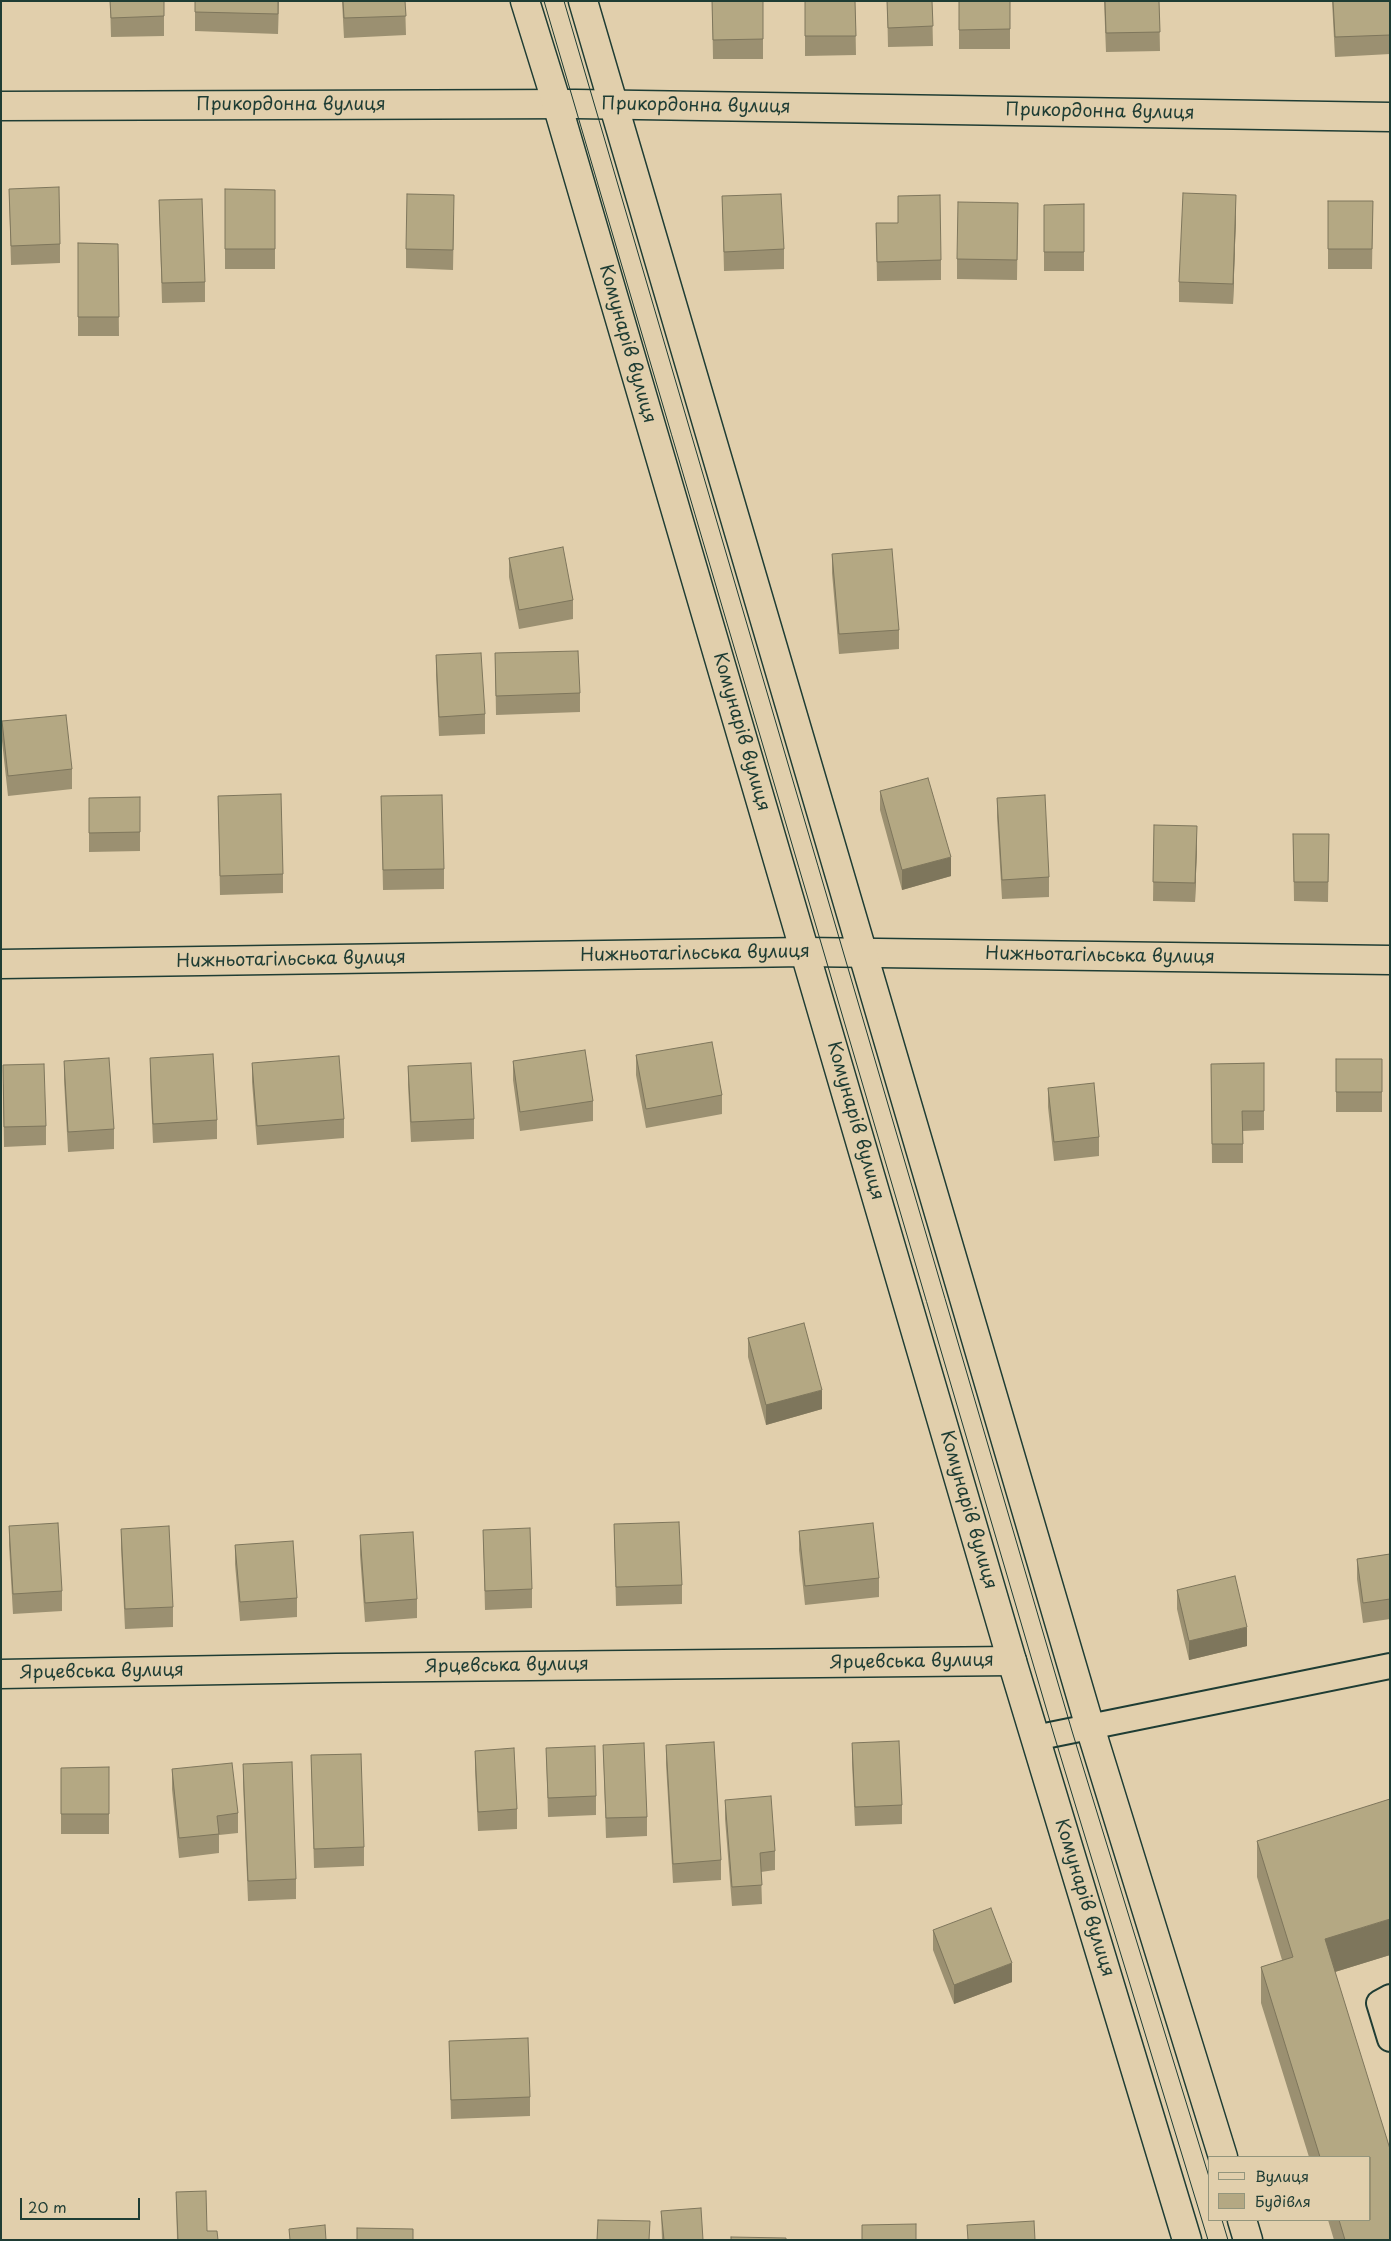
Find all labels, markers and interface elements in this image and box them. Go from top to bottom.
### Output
street label: Прикордонна вулиця [196,94,386,116]
street label: Прикордонна вулиця [601,94,791,118]
street label: Прикордонна вулиця [1005,100,1195,124]
street label: Комунарів вулиця [594,262,660,426]
street label: Комунарів вулиця [708,650,774,814]
street label: Нижньотагільська вулиця [580,941,810,967]
street label: Нижньотагільська вулиця [985,943,1215,969]
street label: Нижньотагільська вулиця [176,947,406,973]
street label: Комунарів вулиця [822,1039,888,1203]
street label: Комунарів вулиця [935,1428,1001,1592]
street label: Ярцевська вулиця [830,1650,994,1674]
street label: Ярцевська вулиця [425,1654,589,1678]
street label: Ярцевська вулиця [20,1660,184,1684]
street label: Комунарів вулиця [1050,1816,1118,1980]
legend [1208,2156,1371,2221]
text: Вулиця [1255,2164,1309,2187]
scale bar [22,2188,142,2220]
text: Будівля [1255,2189,1311,2212]
text: 20 m [28,2195,67,2218]

